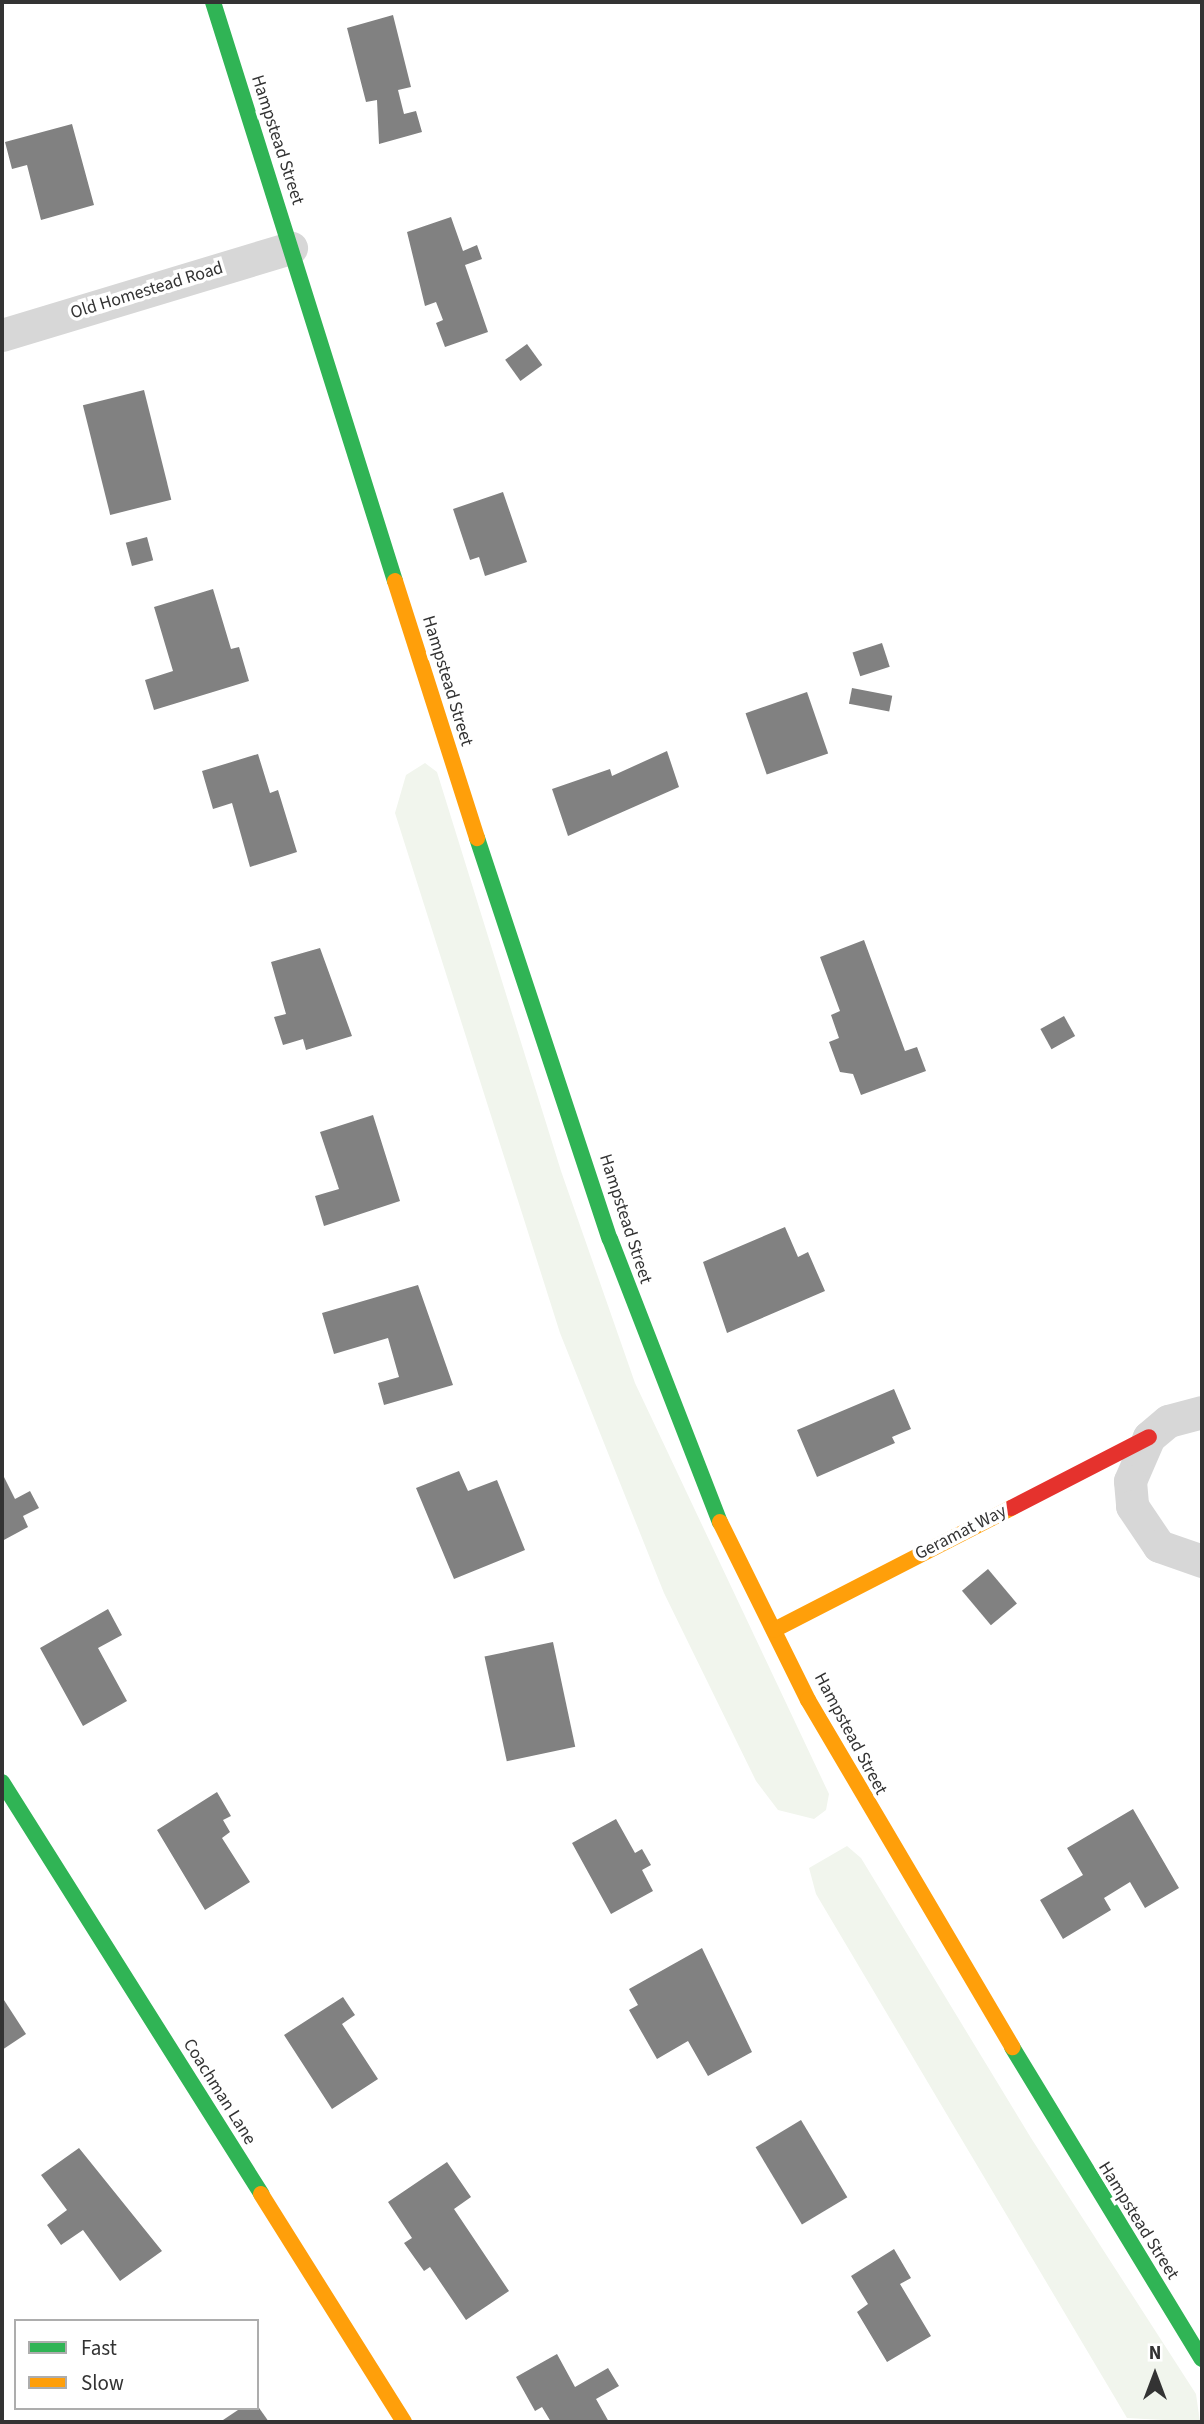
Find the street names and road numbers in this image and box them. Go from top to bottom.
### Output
street label: Hampstead Street [246,72,308,208]
street label: Old Homestead Road [68,258,226,324]
street label: Hampstead Street [417,613,477,749]
street label: Hampstead Street [594,1151,656,1287]
street label: Geramat Way [912,1501,1010,1565]
street label: Hampstead Street [809,1669,891,1799]
street label: Coachman Lane [178,2035,260,2149]
street label: Hampstead Street [1093,2158,1183,2284]

